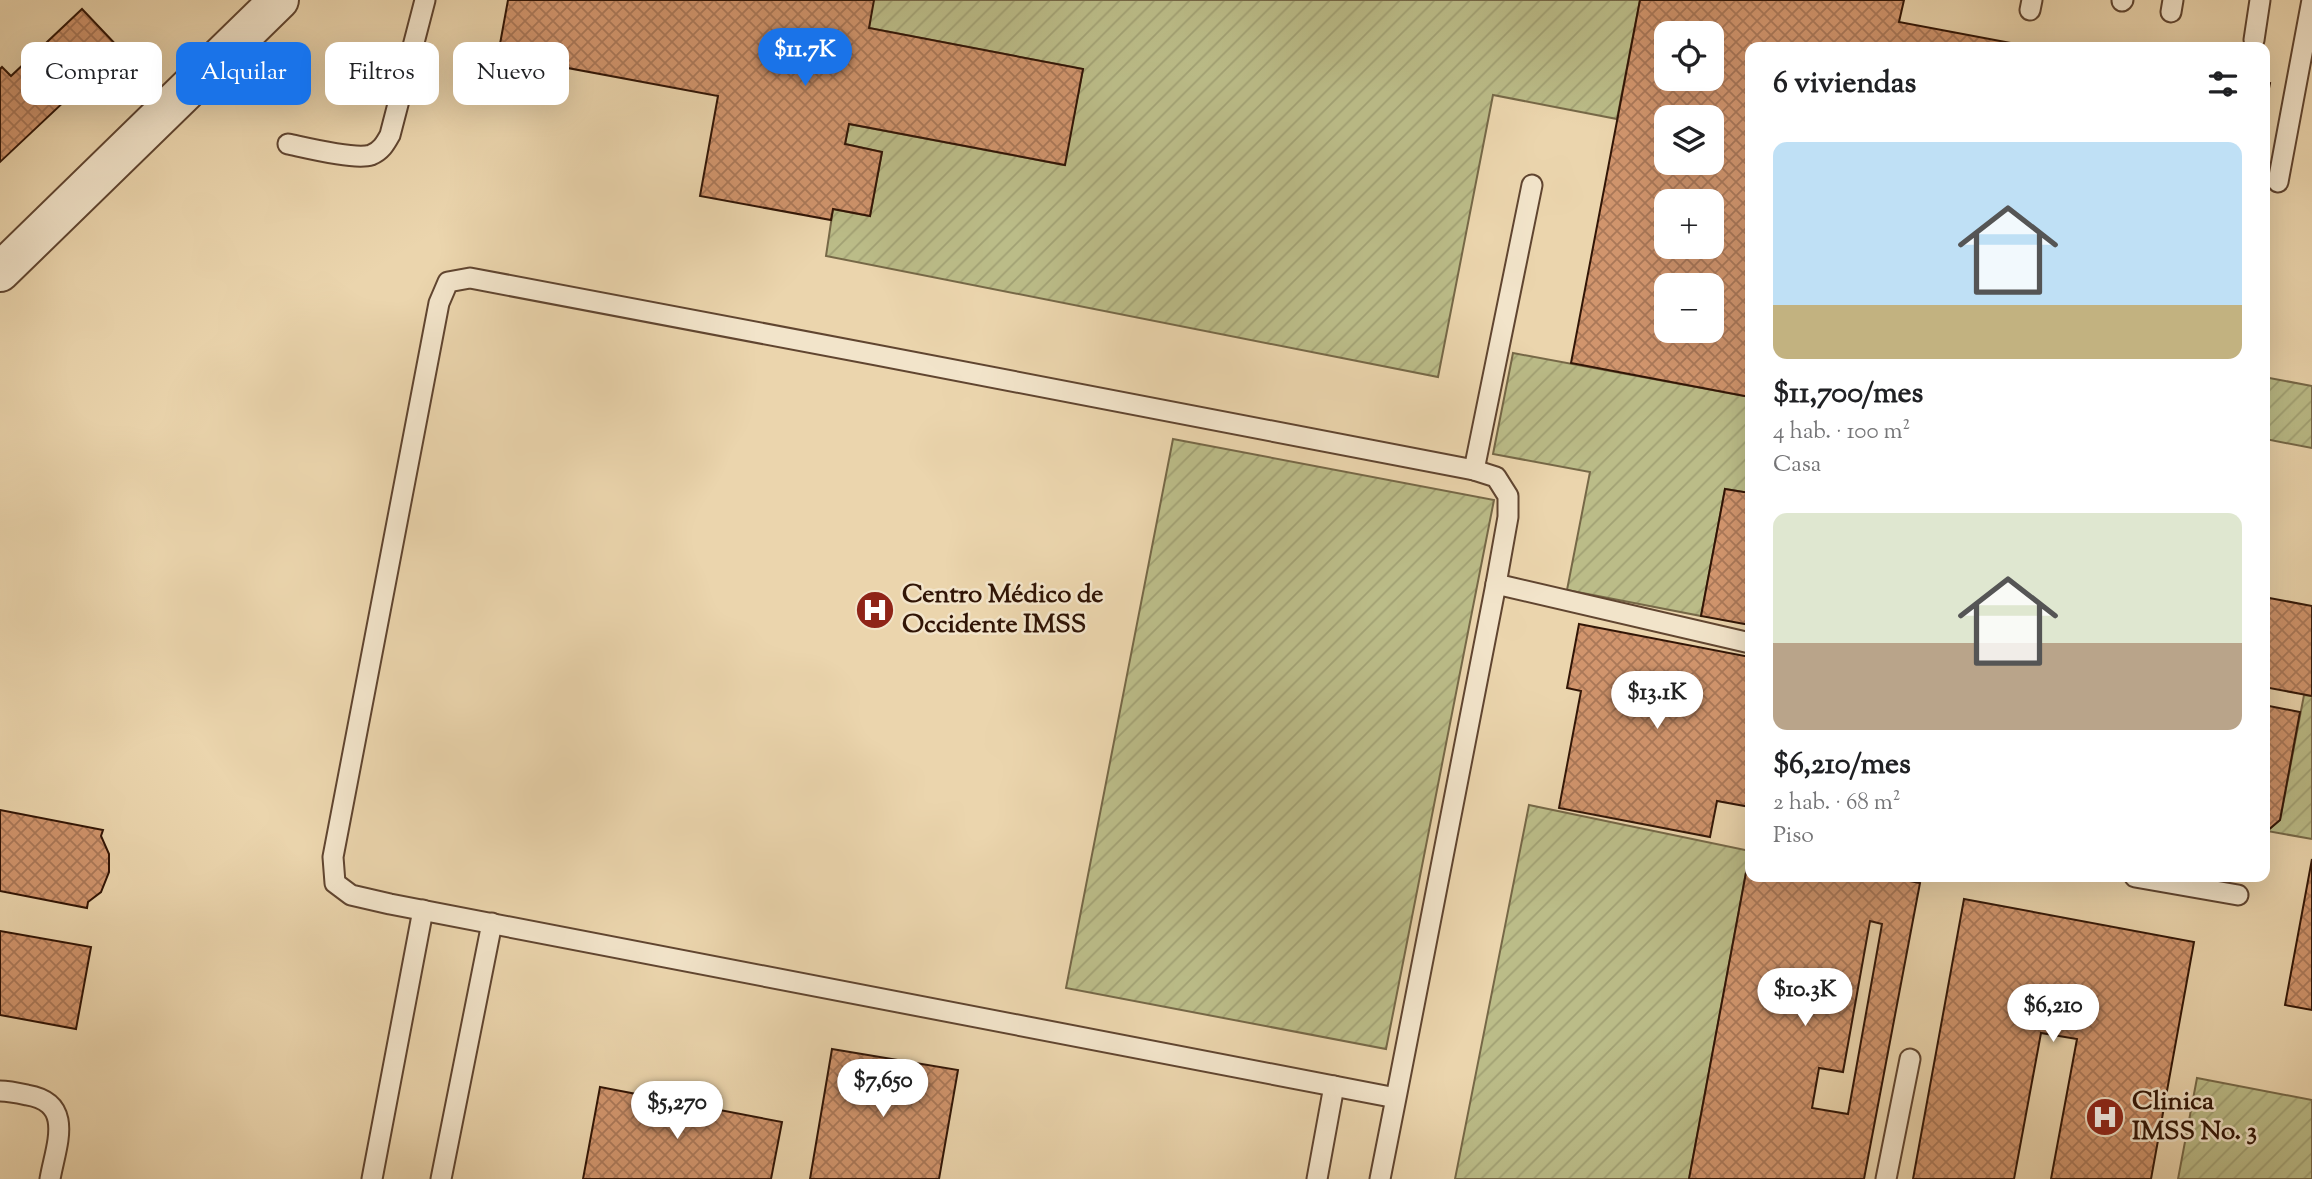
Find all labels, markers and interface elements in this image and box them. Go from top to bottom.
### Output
map controls [1654,21,1724,343]
button: locate [1654,21,1724,91]
pin: $11.7K [748,28,862,88]
text: $11.7K [774,34,836,67]
chip: Comprar [21,42,162,105]
chip: Alquilar [176,42,311,105]
chip: Filtros [325,42,439,105]
chip: Nuevo [453,42,569,105]
text: 6 viviendas [1773,63,1916,106]
icon: filters [2204,65,2242,103]
button: layers [1654,105,1724,175]
icon: home [1945,187,2071,313]
button: + [1654,189,1724,259]
button: − [1654,273,1724,343]
text: $11,700/mes [1773,373,1923,416]
text: 4 hab. · 100 m² [1773,416,1910,449]
text: Casa [1773,449,1821,482]
icon: home [1945,558,2071,684]
place label: Centro Médico de Occidente IMSS [902,577,1103,644]
hospital icon: Centro Médico de Occidente IMSS [854,589,896,631]
pin: $13.1K [1600,672,1714,731]
text: $13.1K [1627,677,1687,710]
text: $6,210/mes [1773,744,1911,787]
text: 2 hab. · 68 m² [1773,787,1901,820]
text: Piso [1773,820,1814,853]
pin: $10.3K [1748,968,1862,1028]
text: $10.3K [1773,974,1837,1007]
pin: $6,210 [1996,984,2110,1044]
text: $6,210 [2023,990,2083,1023]
pin: $7,650 [826,1060,940,1119]
text: $7,650 [853,1065,913,1098]
pin: $5,270 [620,1082,734,1141]
place label: Clinica IMSS No. 3 [2132,1084,2257,1151]
text: $5,270 [647,1087,707,1120]
hospital icon: Clinica IMSS No. 3 [2084,1096,2126,1138]

